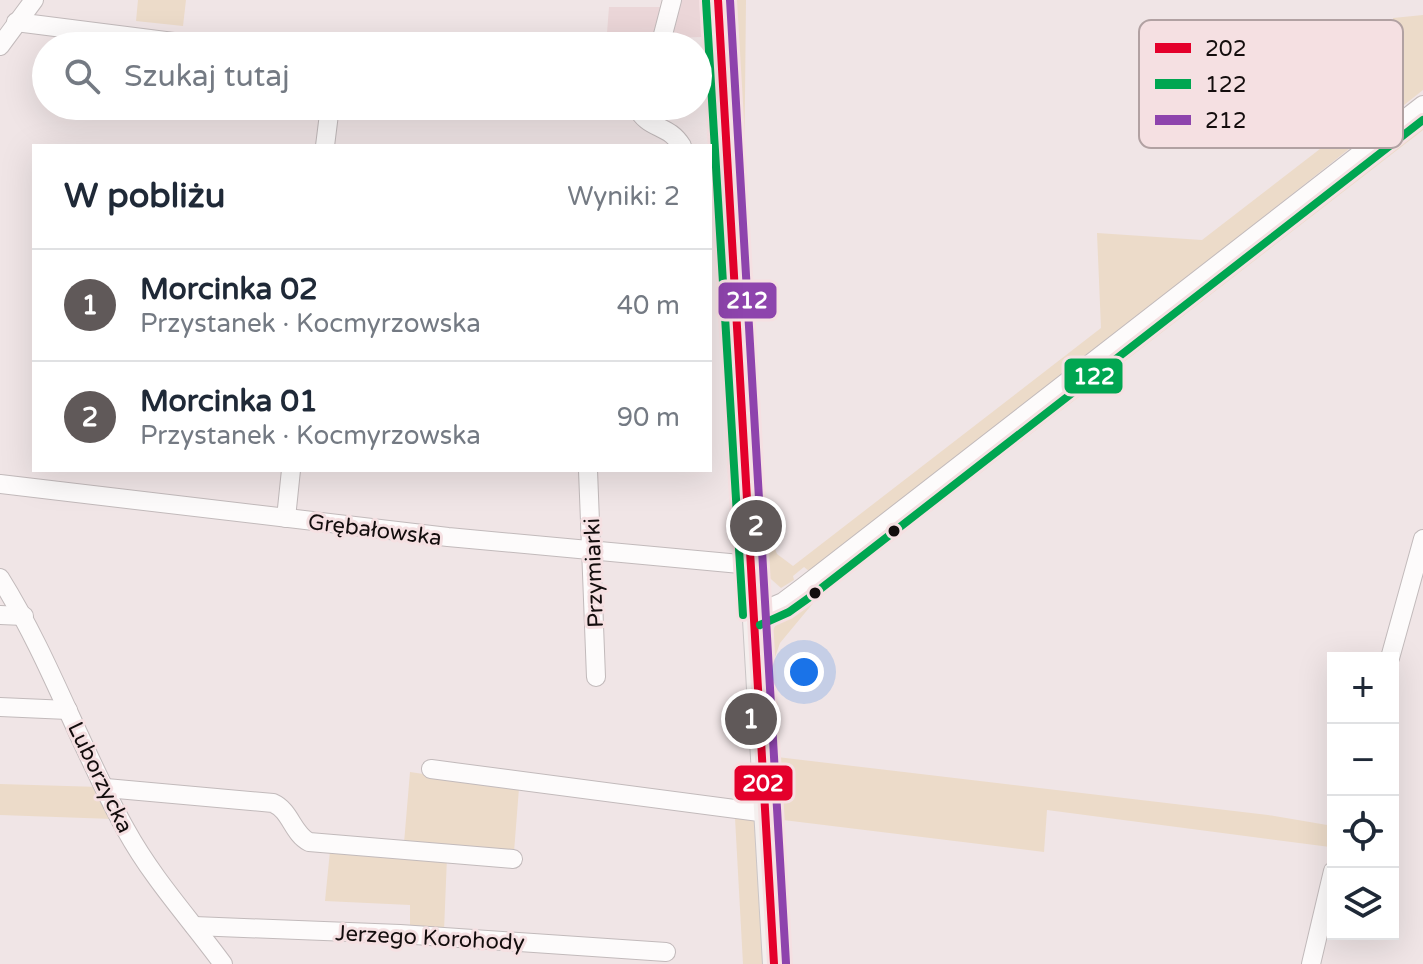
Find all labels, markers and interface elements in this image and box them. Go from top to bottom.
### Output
legend [1139,20,1403,148]
search box [32,32,712,120]
text: 202 [1205,36,1246,62]
icon: search [60,54,104,98]
text: Szukaj tutaj [124,58,290,95]
text: 122 [1205,72,1246,98]
text: 212 [1205,108,1246,134]
text: W pobliżu [64,176,225,217]
text: Wyniki: 2 [567,181,680,212]
text: Morcinka 02 [140,271,318,308]
line badge: 212 [717,281,778,320]
text: 212 [726,288,768,314]
text: 1 [82,290,98,321]
text: 40 m [617,290,680,321]
text: Przystanek · Kocmyrzowska [140,308,481,339]
line badge: 122 [1063,357,1124,395]
text: 122 [1073,364,1115,390]
text: Morcinka 01 [140,383,318,420]
text: 2 [82,402,98,433]
text: 90 m [617,402,680,433]
text: Przystanek · Kocmyrzowska [140,420,481,451]
pin: 2 [730,496,782,556]
street label: Grębałowska [307,509,443,551]
street label: Przymiarki [579,518,609,628]
unlabelled marker [886,523,902,539]
unlabelled marker [807,585,823,601]
your location [784,652,824,692]
map controls [1327,652,1399,940]
button: + [1327,652,1399,724]
pin: 1 [725,689,777,749]
street label: Luborzycka [62,718,138,837]
button: − [1327,724,1399,796]
line badge: 202 [733,764,794,802]
text: 202 [742,771,784,797]
button: locate [1327,796,1399,868]
button: layers [1327,868,1399,940]
street label: Jerzego Korohody [335,920,525,956]

